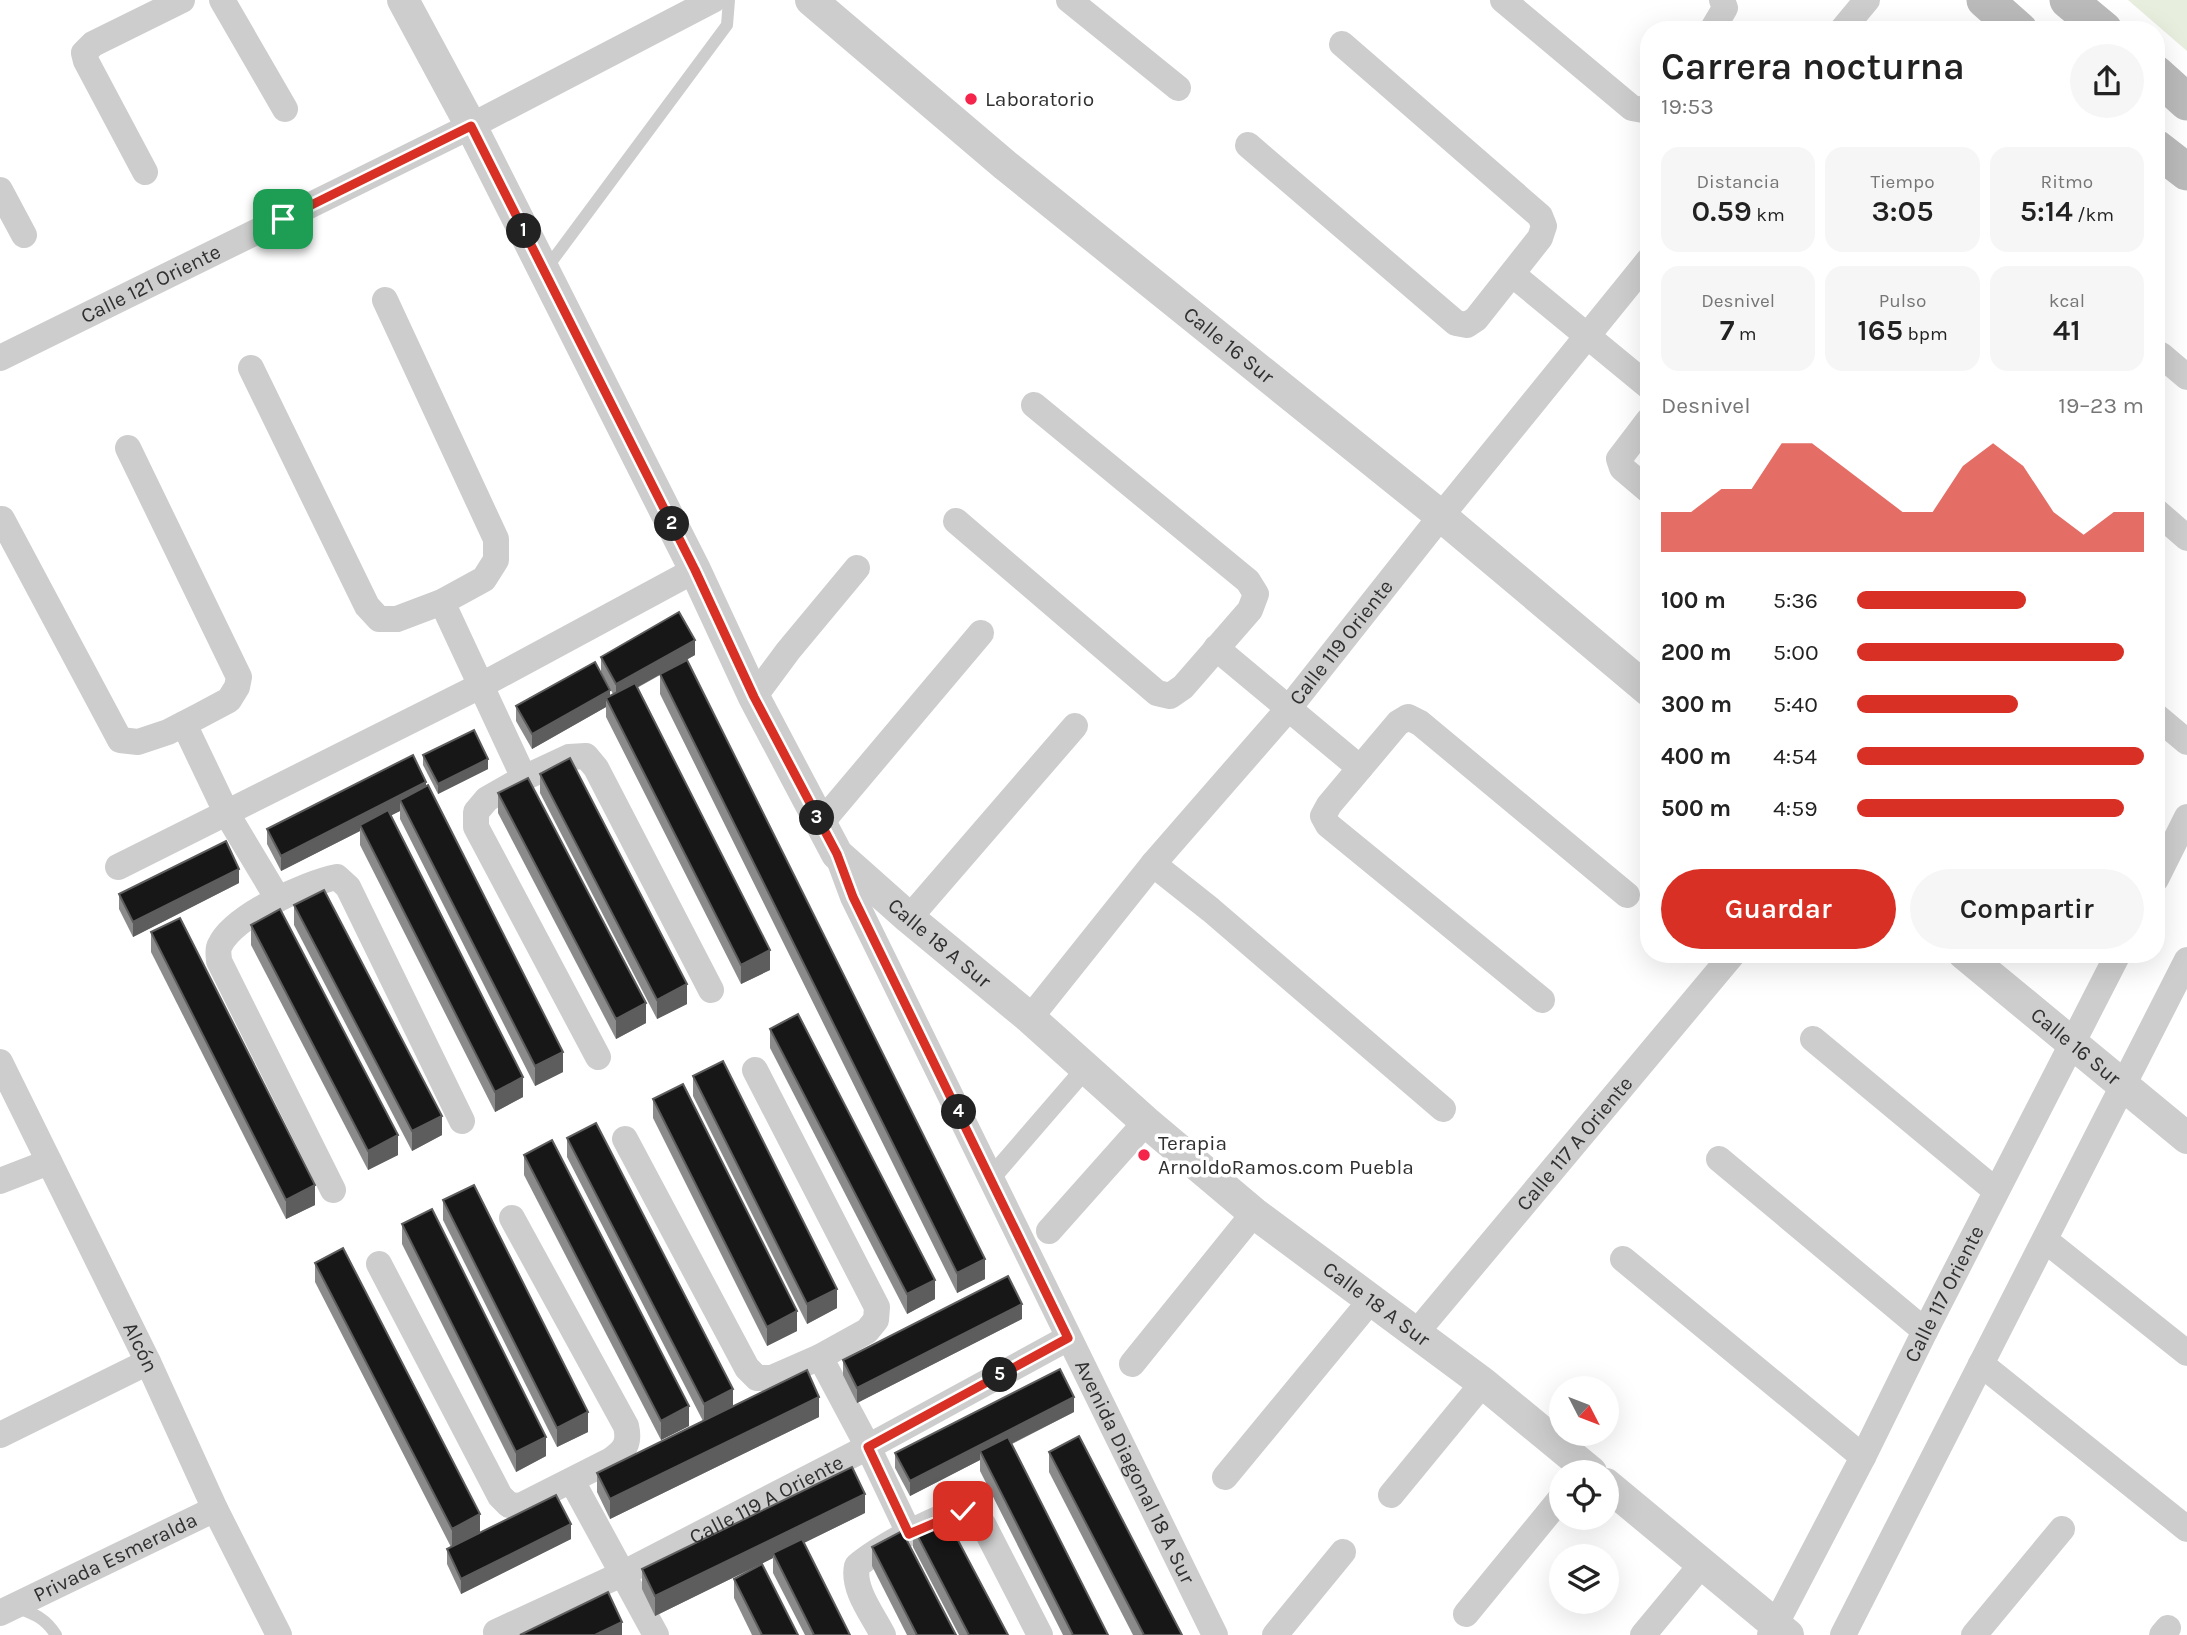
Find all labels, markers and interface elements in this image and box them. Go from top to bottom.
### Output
text: Carrera nocturna [1661,44,1965,89]
button: share [2070,44,2144,118]
place label: Laboratorio [985,87,1094,111]
marker: Laboratorio [963,91,979,107]
text: 19:53 [1661,93,1714,120]
text: Distancia [1697,171,1780,193]
text: Tiempo [1870,171,1935,193]
text: Ritmo [2041,171,2093,193]
pin [253,189,313,249]
text: 0.59 [1692,193,1752,229]
text: 3:05 [1871,193,1934,229]
text: 5:14 [2020,193,2073,229]
icon: arrive [264,200,302,238]
text: km [1752,204,1785,226]
text: /km [2073,204,2114,226]
pin: 1 [506,214,542,248]
text: 1 [520,219,527,241]
street label: Calle 121 Oriente [77,239,225,328]
text: Desnivel [1701,290,1775,312]
text: Pulso [1879,290,1926,312]
text: kcal [2049,290,2085,312]
street label: Calle 16 Sur [1179,302,1279,389]
text: 7 [1720,312,1734,348]
text: 165 [1857,312,1903,348]
text: 41 [2053,312,2081,348]
text: m [1734,323,1757,345]
text: bpm [1903,323,1948,345]
text: Desnivel [1661,392,1751,419]
text: 19–23 m [2058,392,2144,419]
pin: 2 [654,506,690,542]
text: 2 [666,512,677,534]
street label: Calle 119 Oriente [1284,575,1398,709]
text: 100 m [1661,587,1726,614]
text: 5:36 [1773,587,1818,614]
text: 200 m [1661,639,1732,666]
text: 5:00 [1773,639,1819,666]
text: 300 m [1661,691,1732,718]
text: 5:40 [1773,691,1818,718]
text: 400 m [1661,743,1731,770]
text: 4:54 [1773,743,1817,770]
text: 500 m [1661,795,1731,822]
text: 4:59 [1773,795,1817,822]
pin: 3 [800,800,834,836]
text: 3 [811,806,822,828]
button: Guardar [1661,869,1896,949]
button: Compartir [1910,869,2144,949]
street label: Calle 18 A Sur [883,893,996,993]
street label: Calle 16 Sur [2026,1002,2126,1090]
street label: Calle 117 A Oriente [1512,1072,1637,1215]
pin: 4 [942,1094,976,1130]
text: 4 [953,1100,964,1122]
place label: Terapia ArnoldoRamos.com Puebla [1158,1131,1414,1179]
marker: Terapia ArnoldoRamos.com Puebla [1136,1147,1152,1163]
street label: Calle 117 Oriente [1899,1221,1989,1366]
street label: Calle 18 A Sur [1318,1256,1435,1352]
street label: Alcón [118,1318,163,1376]
street label: Avenida Diagonal 18 A Sur [1070,1356,1200,1588]
pin: 5 [982,1358,1018,1392]
text: 5 [994,1363,1005,1385]
north arrow [1549,1376,1619,1446]
map controls [1549,1376,1619,1614]
street label: Calle 119 A Oriente [685,1450,847,1549]
button: locate [1549,1460,1619,1530]
pin [933,1481,993,1541]
icon: check [944,1492,982,1530]
street label: Privada Esmeralda [29,1507,201,1607]
button: layers [1549,1544,1619,1614]

